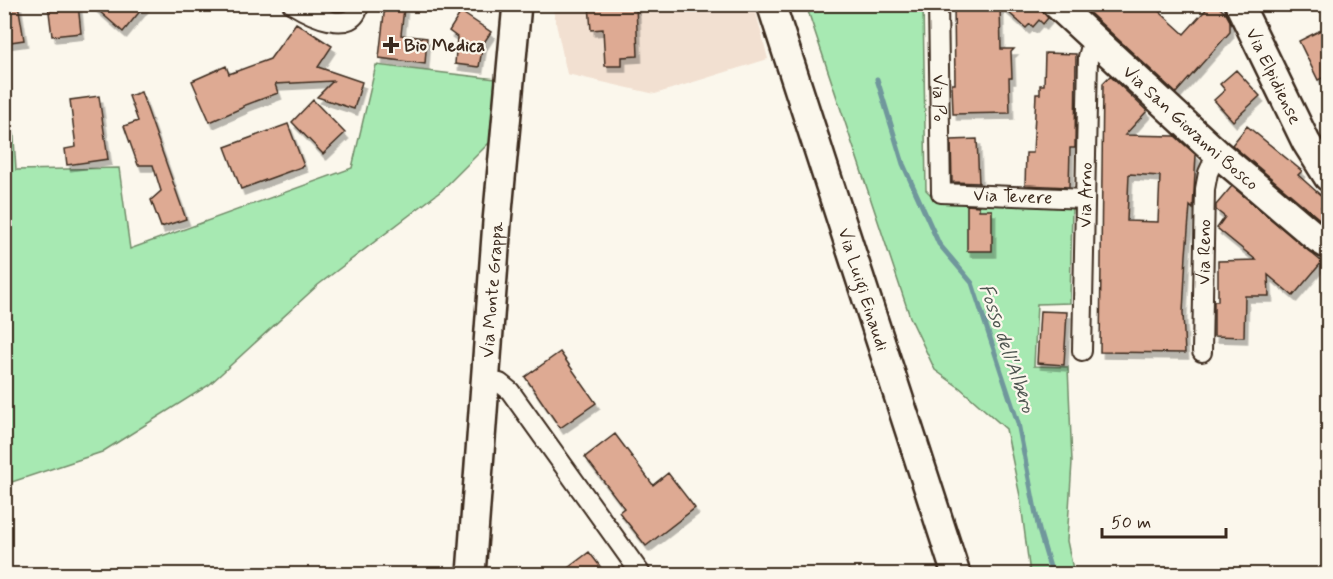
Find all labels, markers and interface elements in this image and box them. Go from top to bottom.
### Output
street label: Via Elpidiense [1239,24,1307,129]
place label: Bio Medica [404,34,485,58]
marker: Bio Medica [382,36,400,54]
street label: Via San Giovanni Bosco [1117,60,1263,196]
street label: Via Po [926,74,951,122]
street label: Via Arno [1074,162,1099,228]
street label: Via Tevere [973,183,1053,211]
street label: Via Reno [1192,219,1217,285]
street label: Via Monte Grappa [476,221,510,359]
street label: Via Luigi Einaudi [831,225,894,354]
water label: Fosso dell'Albero [972,280,1042,418]
scale bar [1102,501,1226,539]
text: 50 m [1111,511,1151,535]

